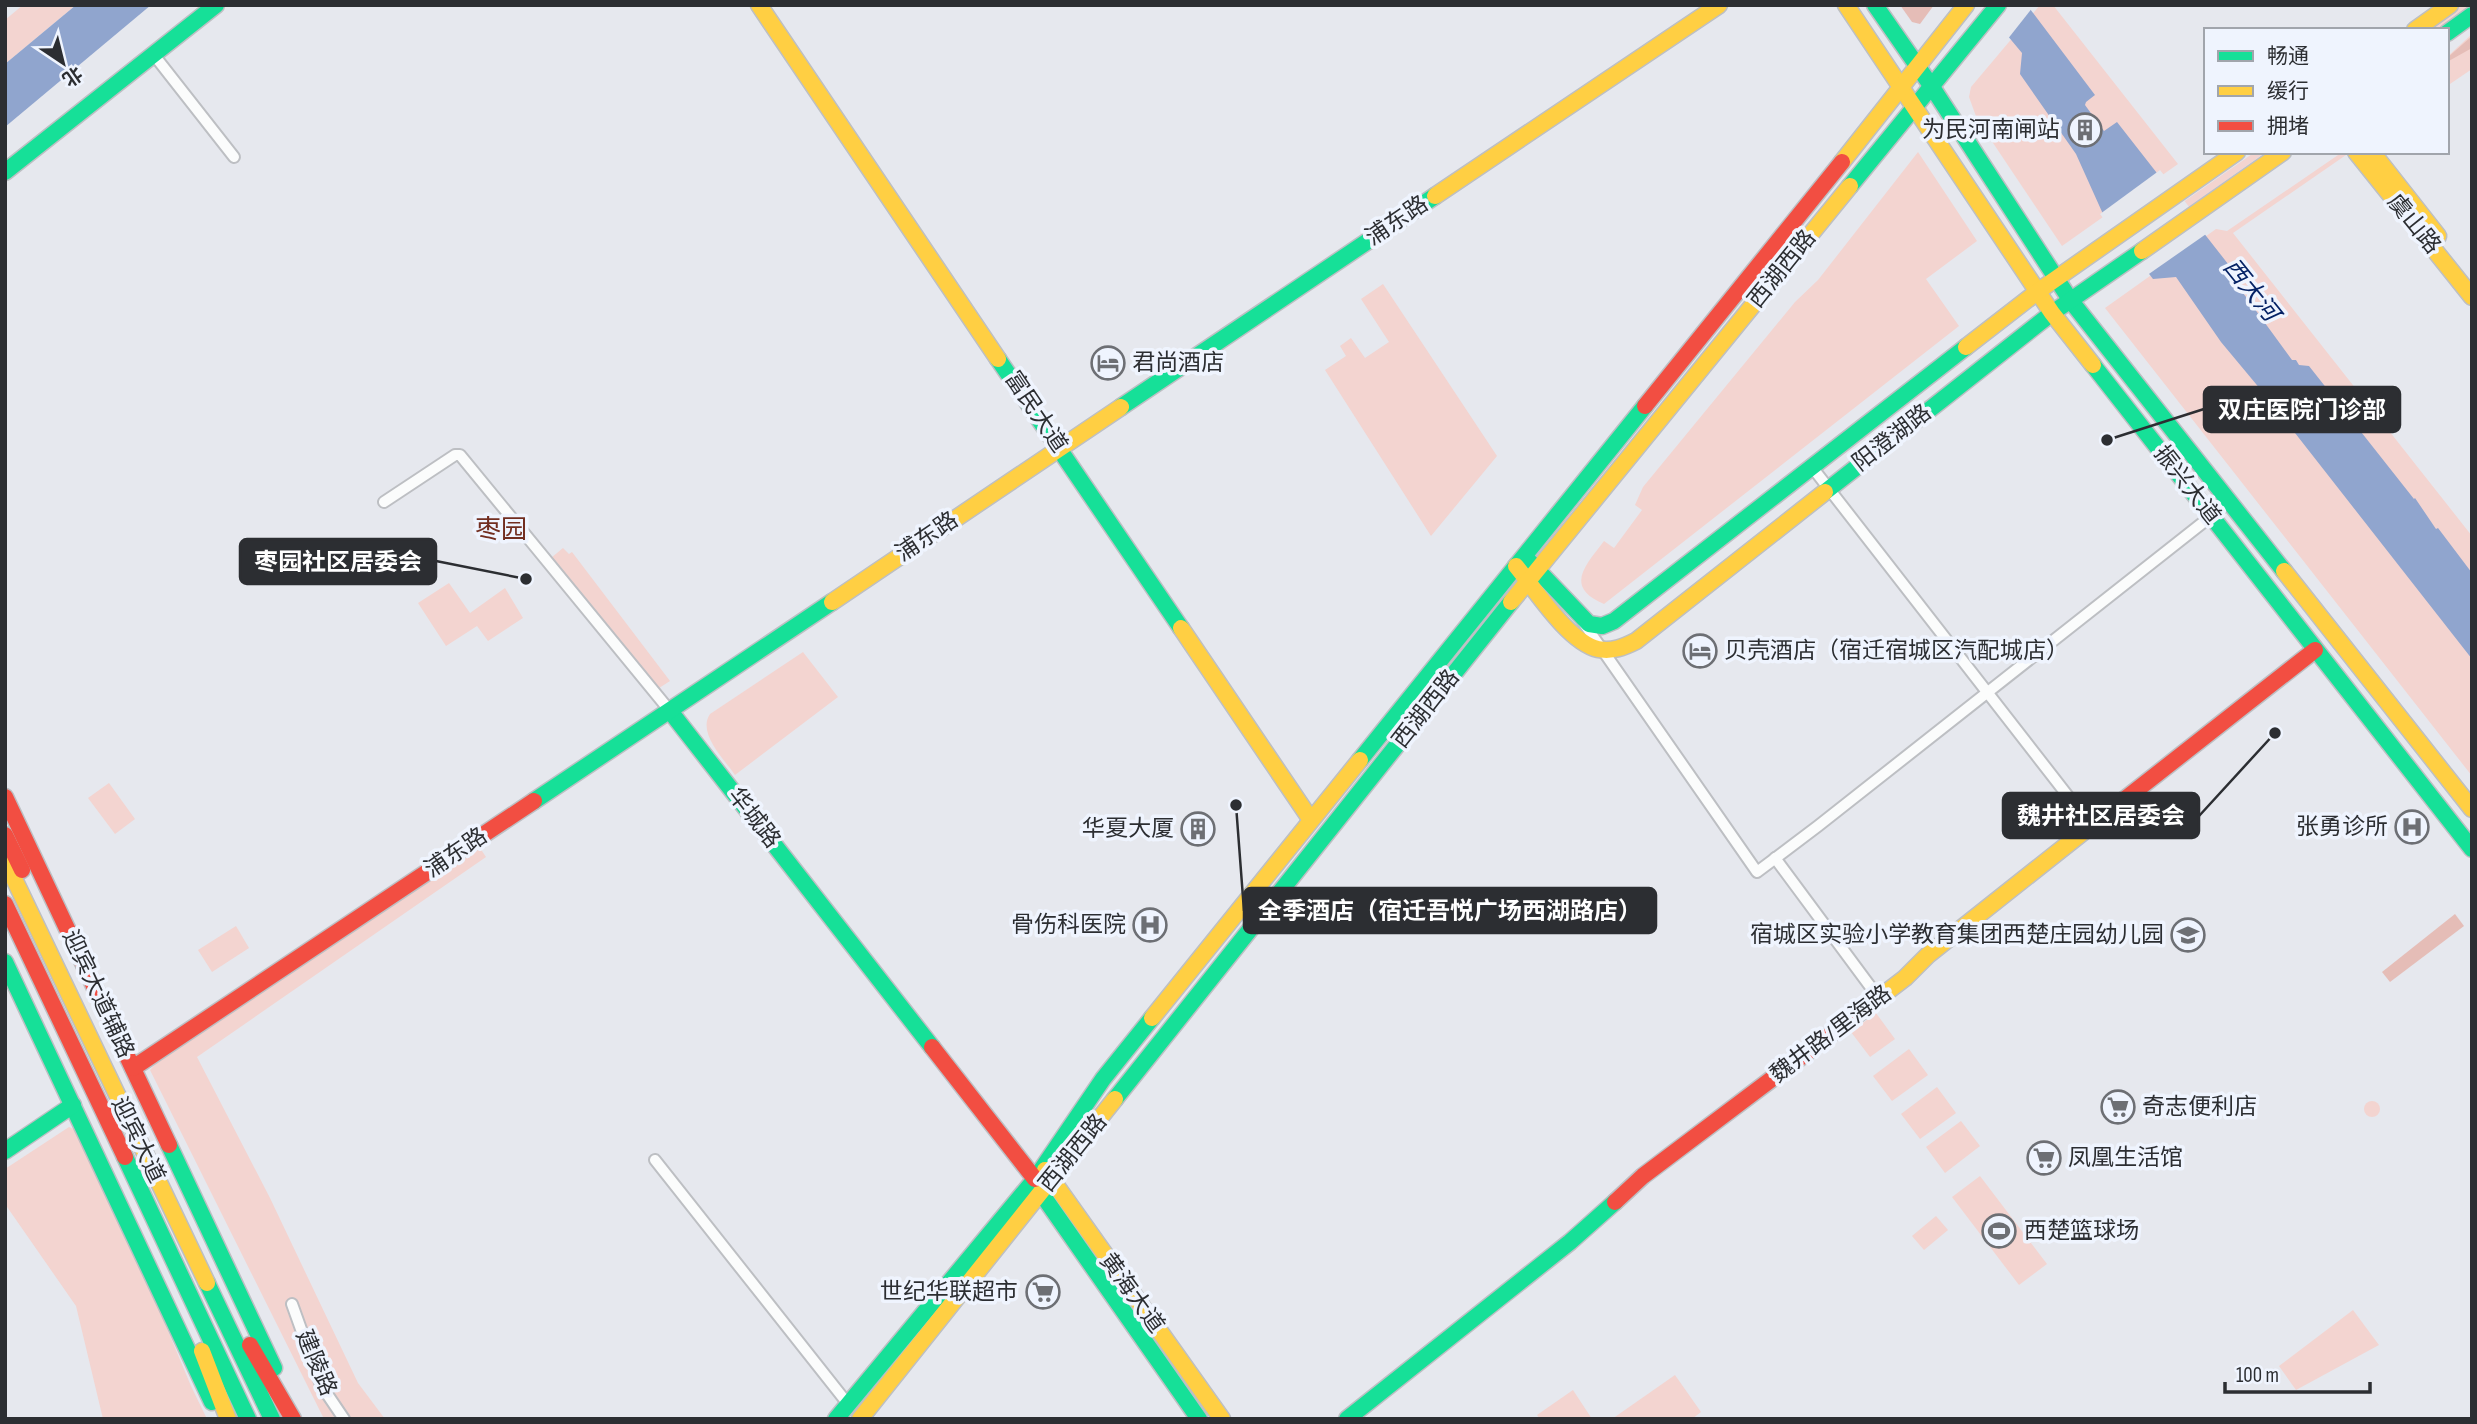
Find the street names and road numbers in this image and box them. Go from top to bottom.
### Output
street label: 虞山路 [2381,188,2447,260]
street label: 浦东路 [1361,190,1433,252]
street label: 西湖西路 [1742,224,1822,314]
street label: 富民大道 [999,366,1073,458]
street label: 阳澄湖路 [1847,399,1937,477]
street label: 振兴大道 [2148,440,2226,530]
street label: 浦东路 [891,506,963,568]
street label: 西湖西路 [1387,664,1465,754]
street label: 华城路 [722,782,786,854]
street label: 浦东路 [420,822,492,884]
street label: 迎宾大道辅路 [56,926,140,1062]
street label: 魏井路/里海路 [1765,979,1897,1089]
street label: 迎宾大道 [105,1093,171,1187]
street label: 西湖西路 [1033,1108,1113,1198]
street label: 黄海大道 [1094,1248,1170,1338]
street label: 建陵路 [290,1326,342,1400]

